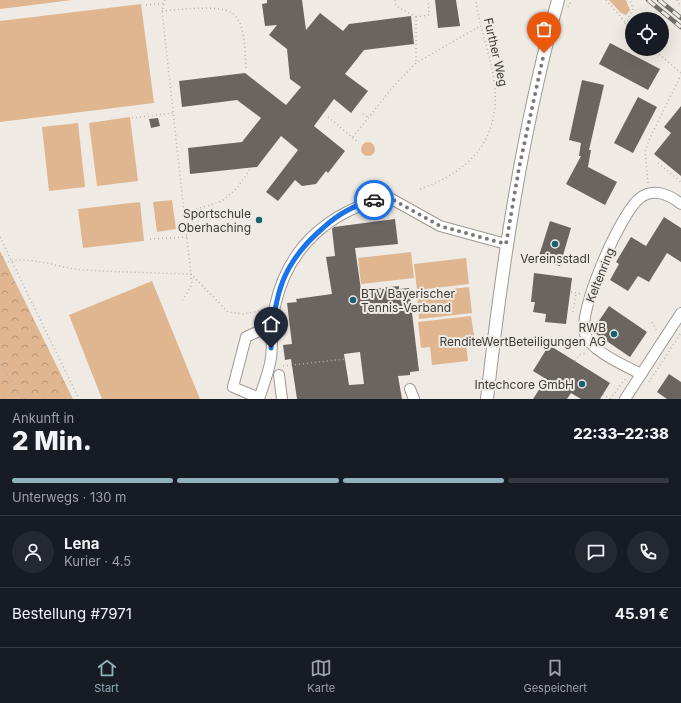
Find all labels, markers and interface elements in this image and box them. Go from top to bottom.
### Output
pin [527,12,561,53]
map controls [625,12,669,56]
button: locate [625,12,669,56]
street label: Further Weg [481,16,511,88]
icon: bag [533,18,555,40]
courier [354,180,394,220]
icon: car [363,189,385,211]
place label: Sportschule Oberhaching [178,206,251,235]
marker: Sportschule Oberhaching [254,215,264,225]
marker: Vereinsstadl [550,239,560,249]
street label: Keltenring [582,245,618,305]
place label: Vereinsstadl [520,251,590,266]
place label: BTV Bayerischer Tennis-Verband [361,286,455,315]
marker: BTV Bayerischer Tennis-Verband [348,295,358,305]
pin [254,307,288,348]
icon: home [260,313,282,335]
place label: RWB RenditeWertBeteiligungen AG [440,320,606,349]
marker: RWB RenditeWertBeteiligungen AG [609,329,619,339]
place label: Intechcore GmbH [474,377,574,392]
marker: Intechcore GmbH [577,379,587,389]
text: Ankunft in [12,410,74,426]
text: 22:33–22:38 [573,424,669,443]
text: 2 Min. [12,425,92,456]
text: Unterwegs · 130 m [12,489,127,505]
button: person [12,531,54,573]
button: chat [575,531,617,573]
button: phone [627,531,669,573]
text: Lena [64,534,99,553]
text: Kurier · 4.5 [64,553,131,569]
text: Bestellung #7971 [12,604,132,623]
text: 45.91 € [615,604,669,623]
tab: Start [94,657,119,695]
tab: Karte [307,657,335,695]
tab: Gespeichert [523,657,587,695]

